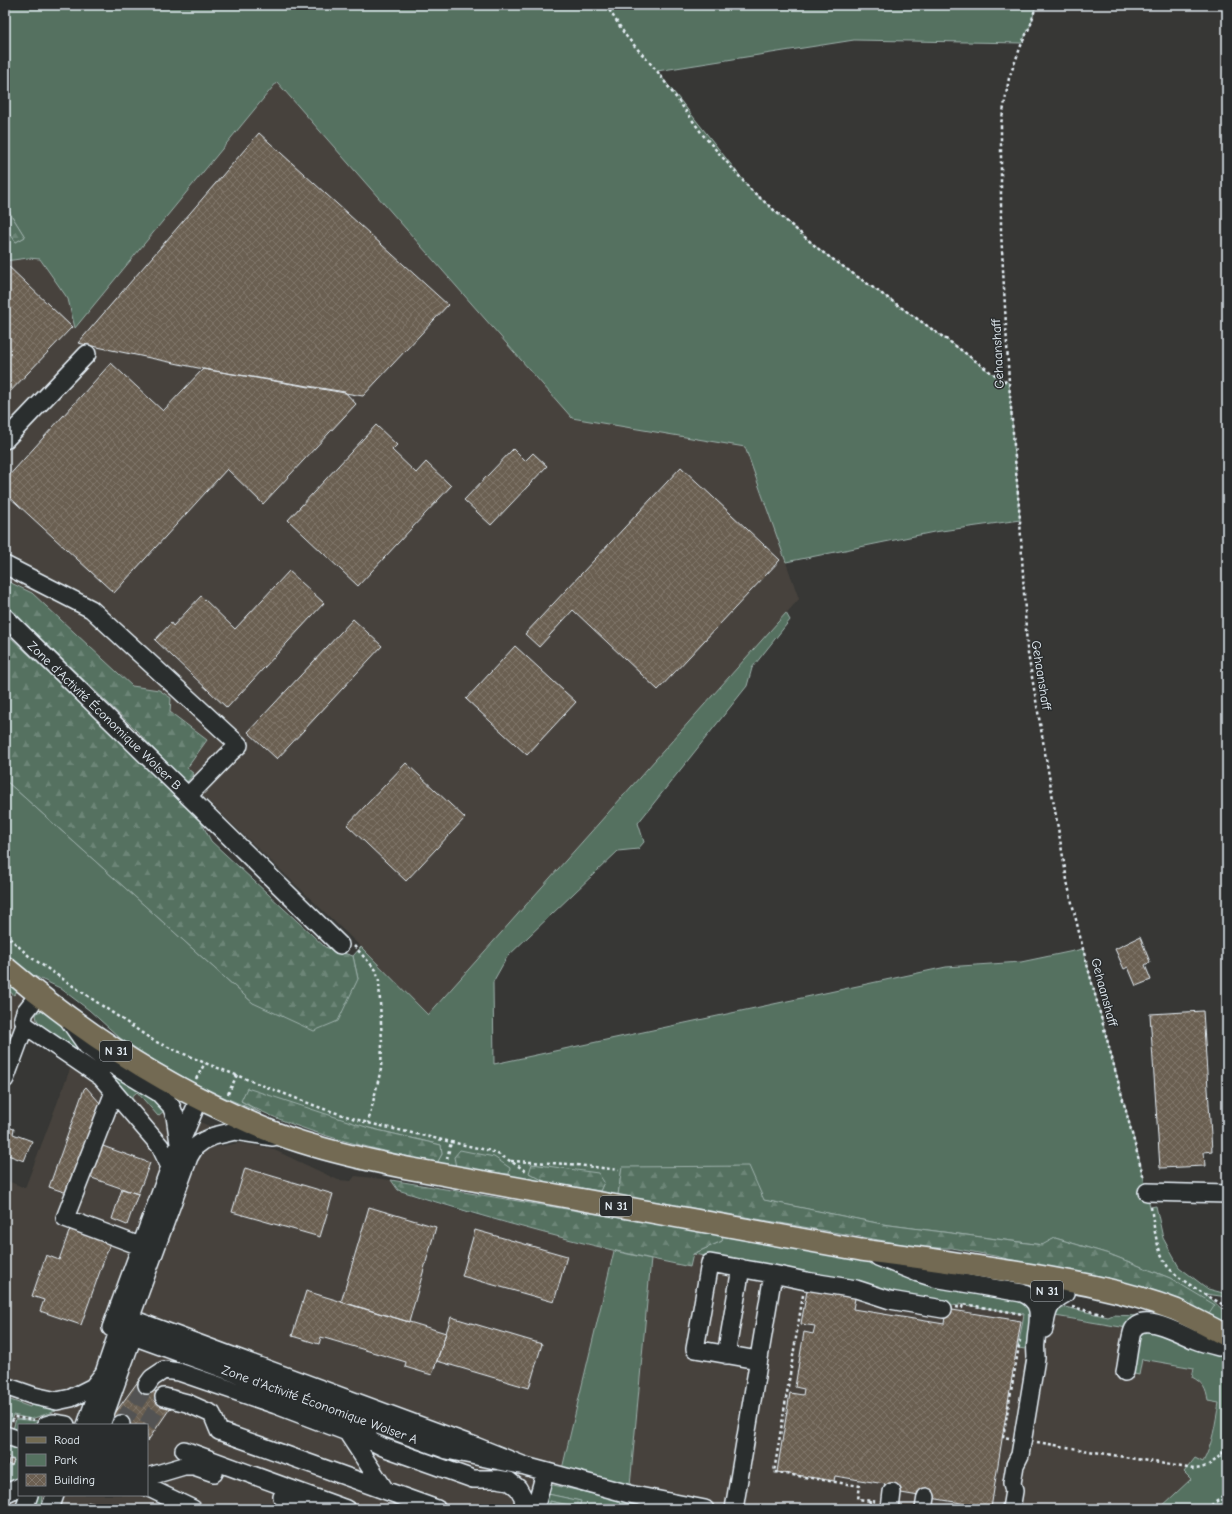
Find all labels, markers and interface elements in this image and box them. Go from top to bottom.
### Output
street label: Gehaanshaff [988,317,1007,389]
street label: Zone d'Activité Économique Wolser B [25,637,185,793]
street label: Gehaanshaff [1029,639,1055,712]
street label: Gehaanshaff [1088,957,1121,1029]
road number: N 31 [100,1041,132,1061]
road number: N 31 [600,1196,632,1216]
road number: N 31 [1031,1281,1063,1301]
street label: Zone d'Activité Économique Wolser A [220,1361,421,1447]
legend [18,1424,148,1496]
text: Road [54,1433,80,1447]
text: Park [54,1453,77,1467]
text: Building [54,1473,95,1487]

